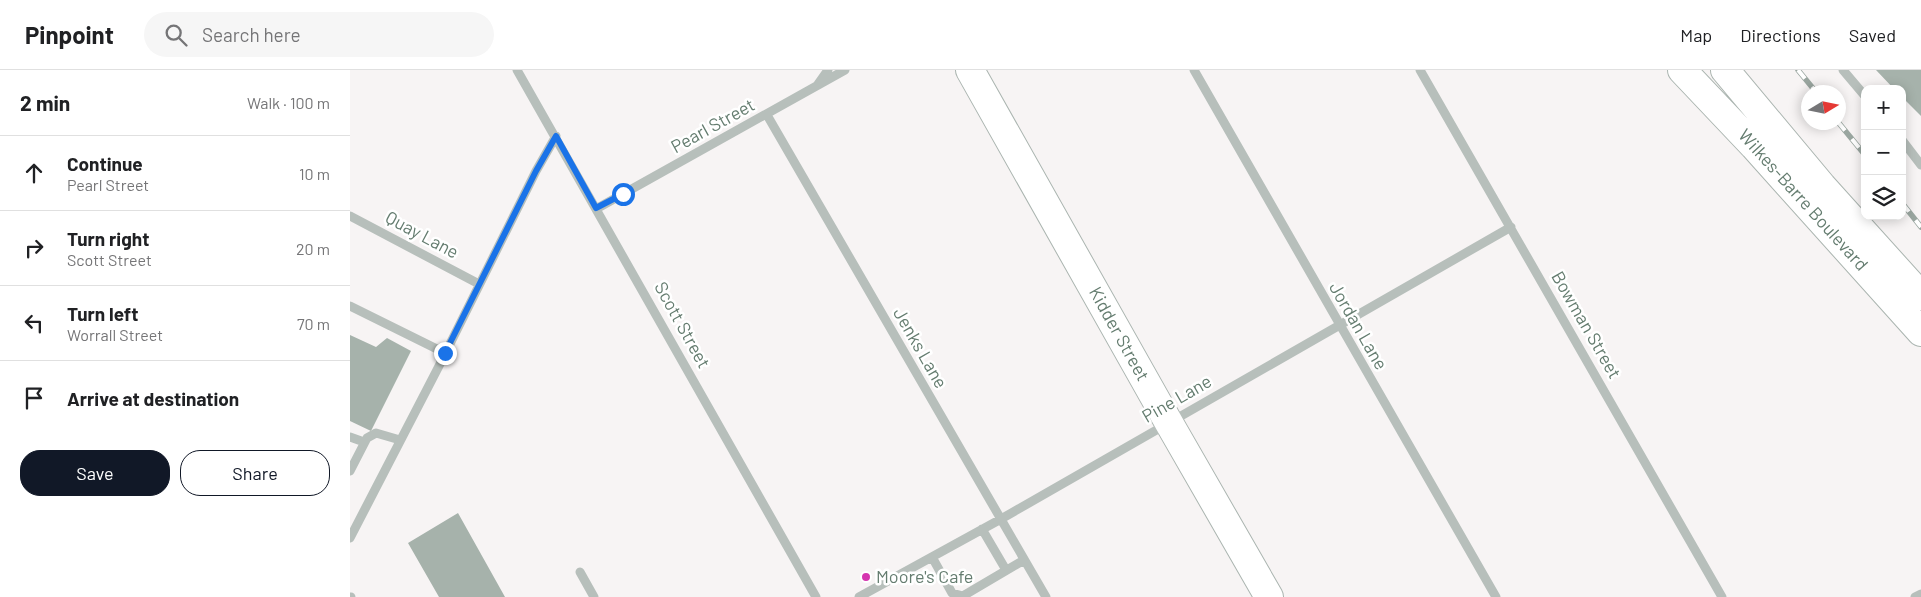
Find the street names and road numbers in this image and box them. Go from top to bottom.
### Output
street label: Pearl Street [667,93,758,157]
street label: Wilkes-Barre Boulevard [1734,124,1873,275]
street label: Quay Lane [382,206,463,263]
street label: Bowman Street [1547,267,1626,382]
street label: Scott Street [650,277,716,372]
street label: Jordan Lane [1325,278,1393,373]
street label: Kidder Street [1085,283,1155,384]
street label: Jenks Lane [889,303,953,392]
street label: Pine Lane [1138,369,1215,427]

